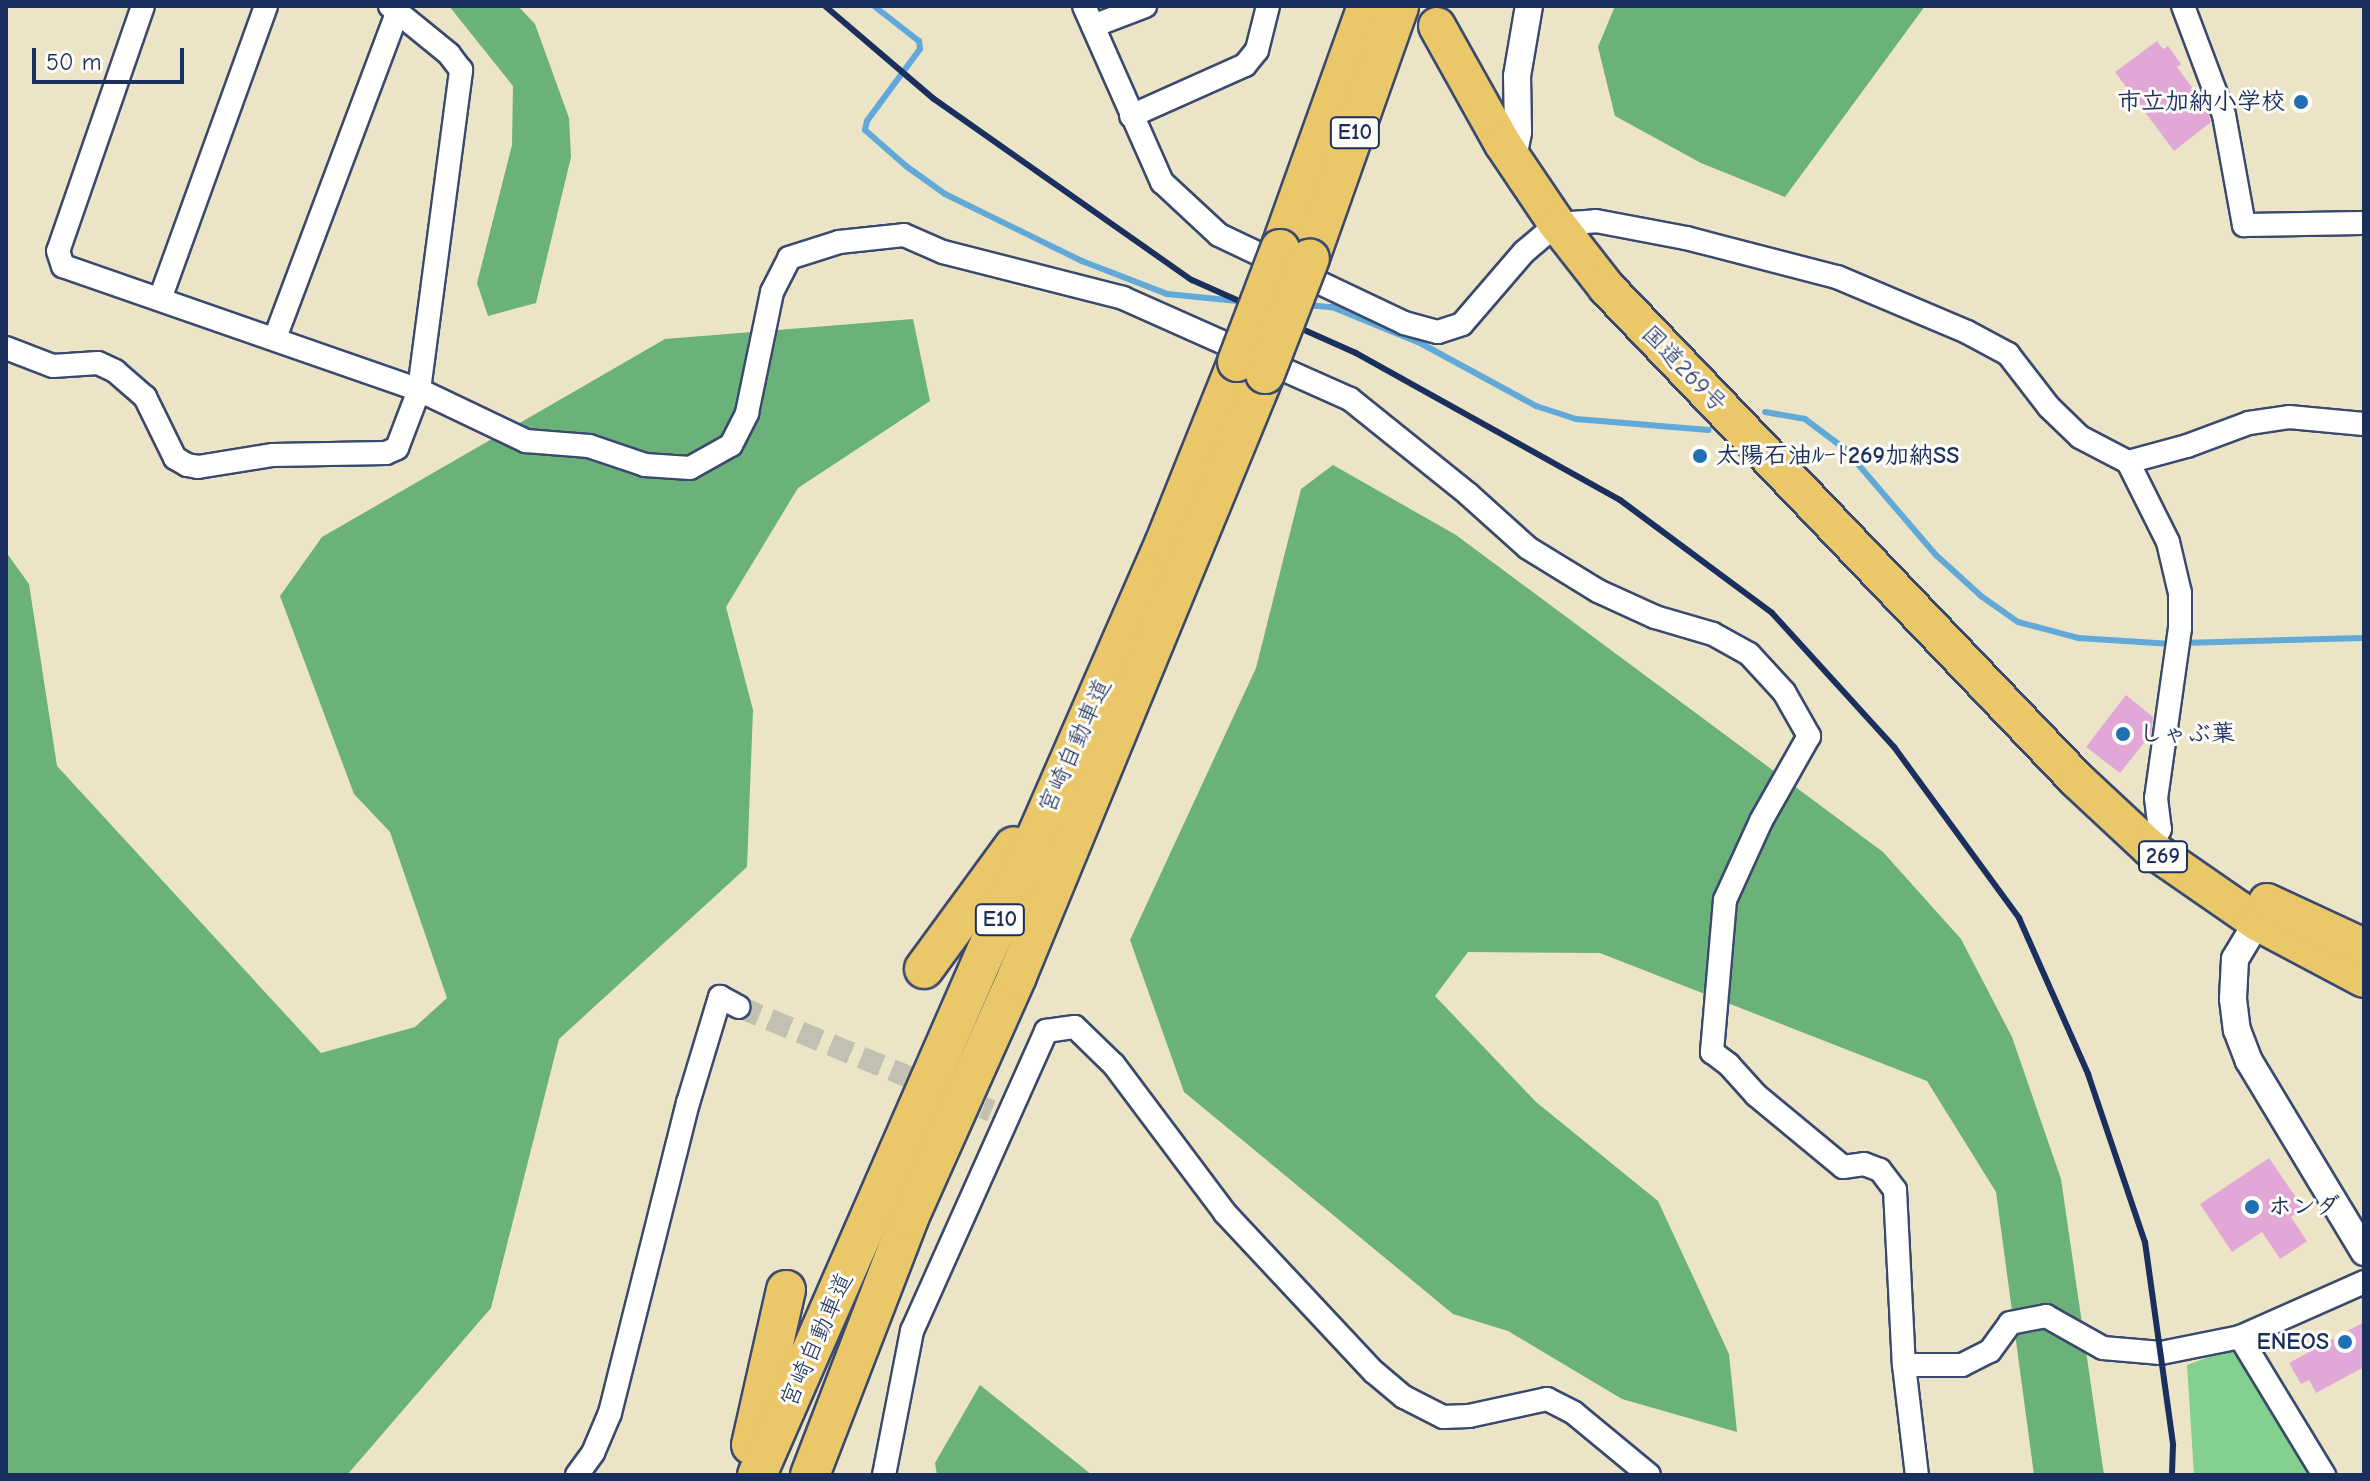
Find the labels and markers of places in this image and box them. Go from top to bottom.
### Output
place label: 市立加納小学校 [2117,88,2285,116]
marker: 市立加納小学校 [2292,93,2310,111]
place label: 太陽石油ﾙｰﾄ269加納SS [1716,442,1959,470]
marker: 太陽石油ﾙｰﾄ269加納SS [1691,447,1709,465]
place label: しゃぶ葉 [2139,720,2235,748]
marker: しゃぶ葉 [2114,725,2132,743]
place label: ホンダ [2268,1193,2340,1221]
marker: ホンダ [2243,1198,2261,1216]
place label: ENEOS [2256,1328,2329,1356]
marker: ENEOS [2336,1333,2354,1351]

